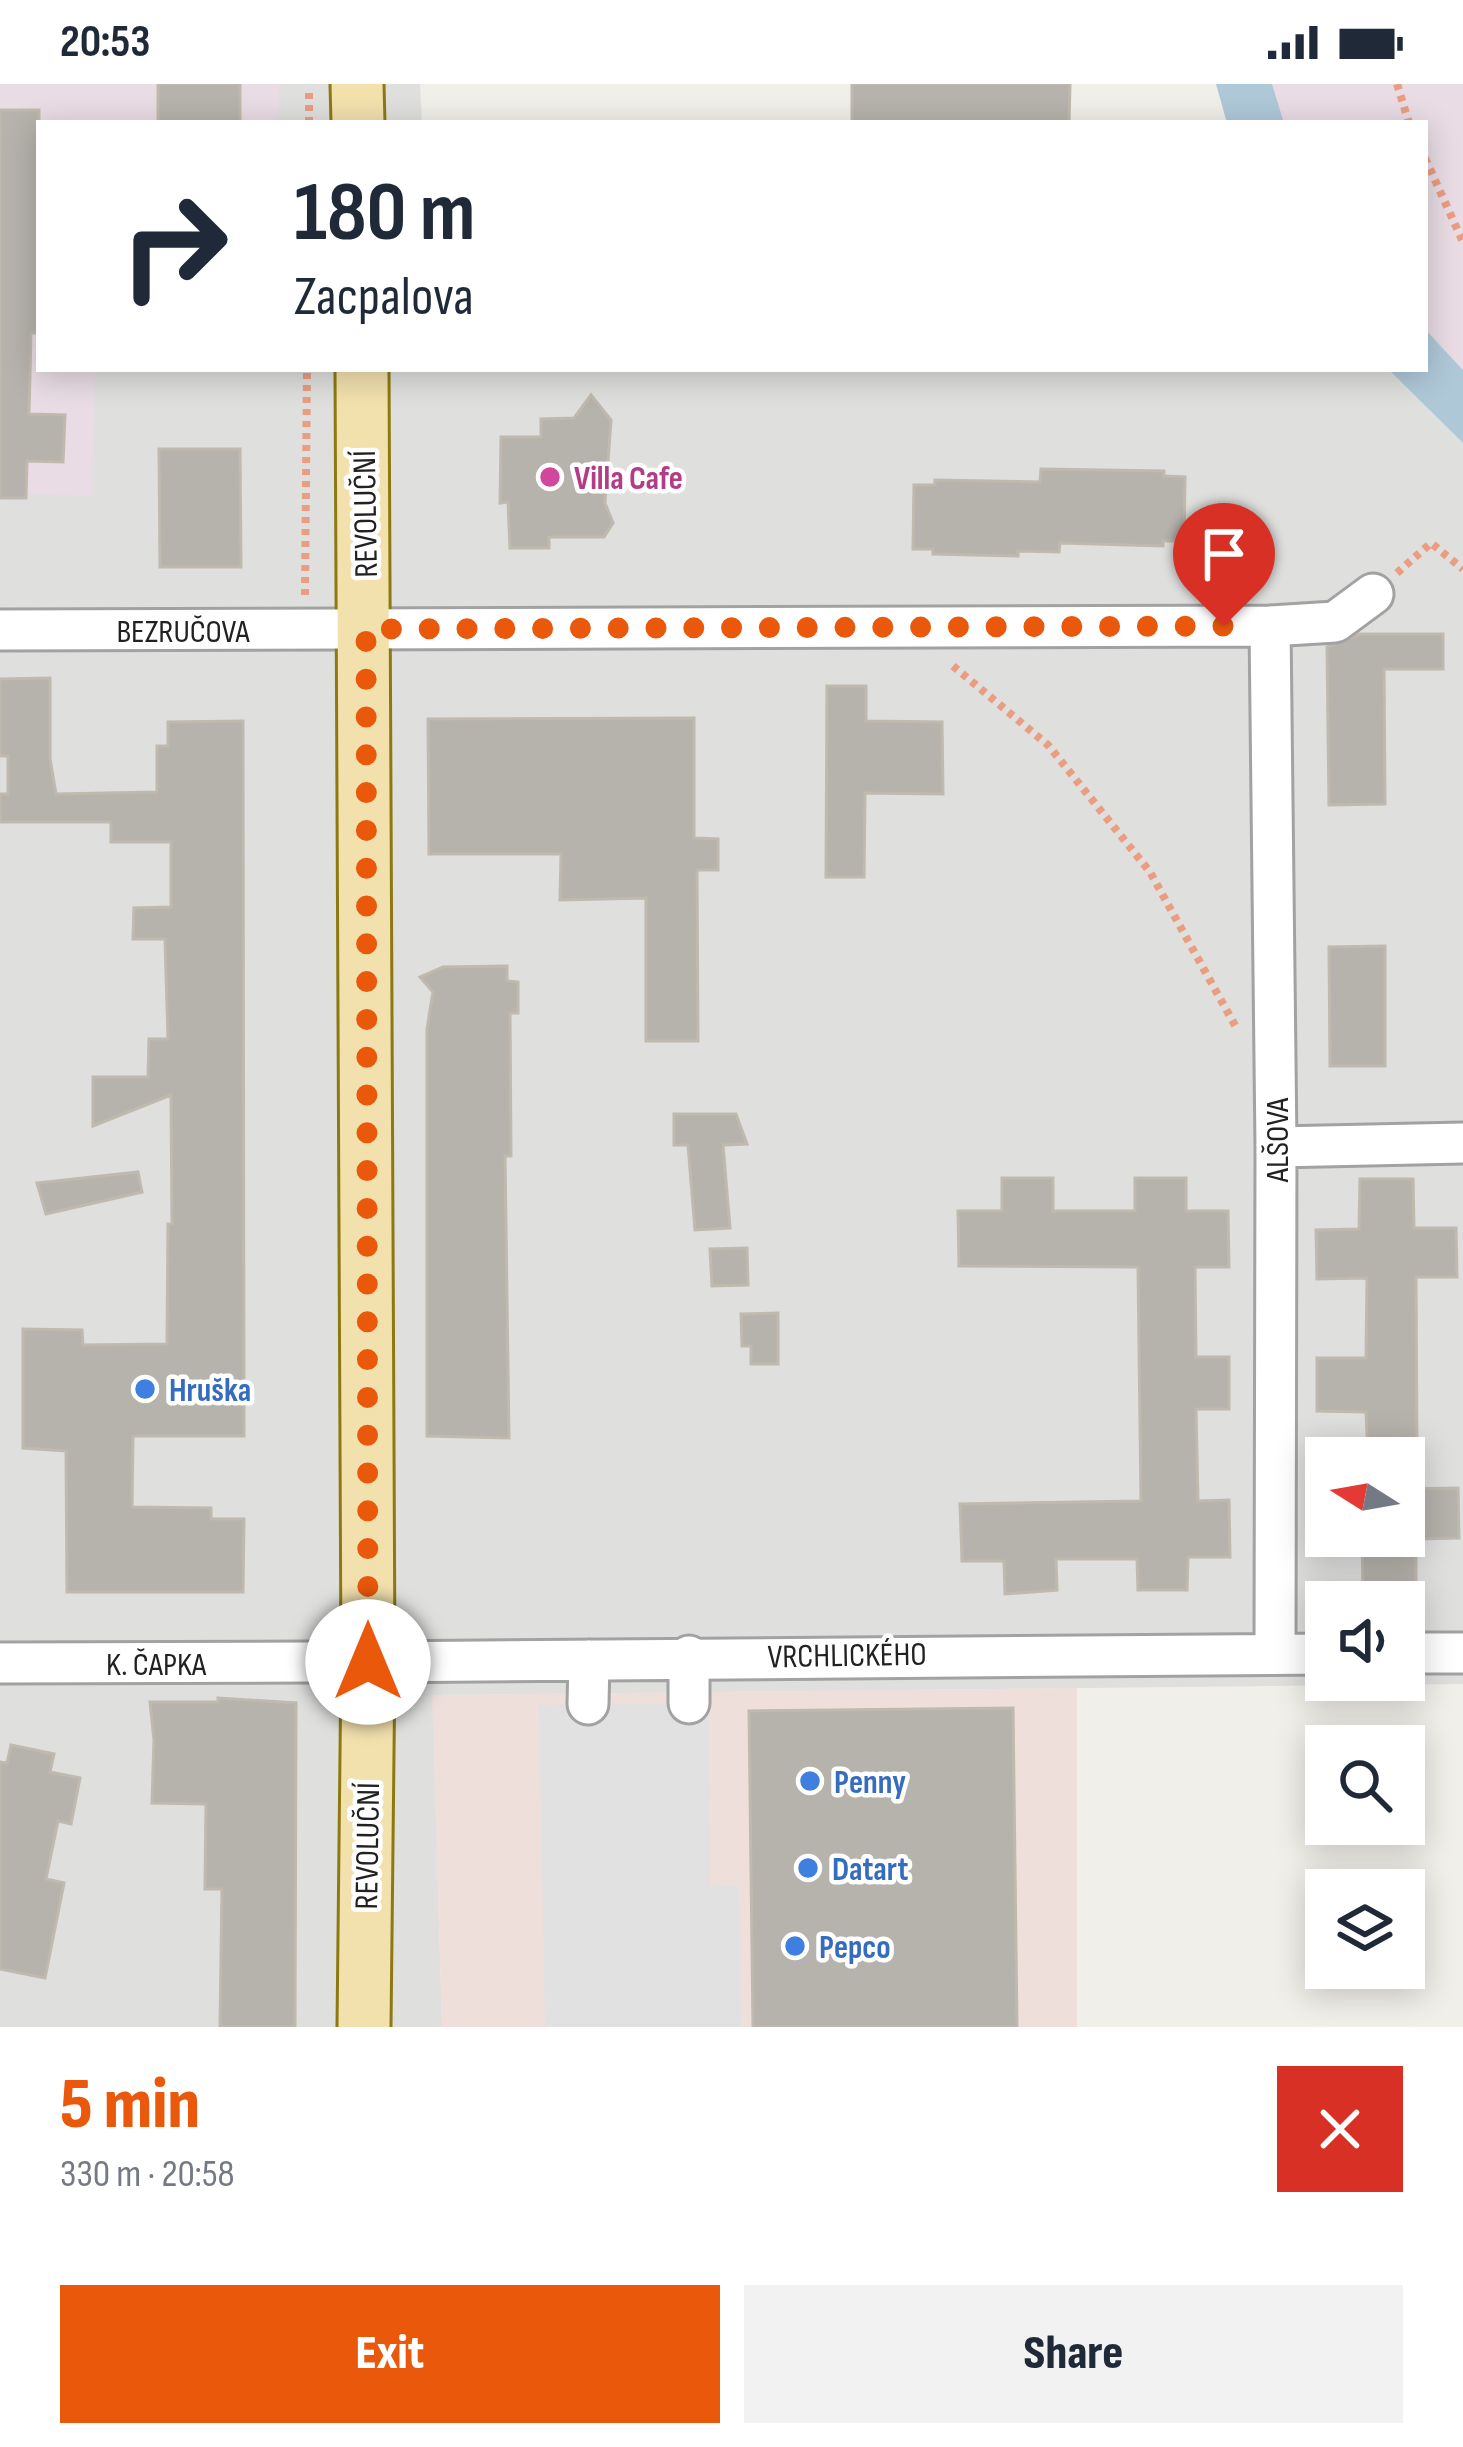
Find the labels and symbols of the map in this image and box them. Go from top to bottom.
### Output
street label: REVOLUČNÍ [345,450,387,578]
place label: Villa Cafe [574,459,683,499]
marker: Villa Cafe [537,464,563,490]
pin [1173,503,1275,626]
street label: BEZRUČOVA [116,612,250,652]
street label: ALŠOVA [1258,1097,1298,1183]
place label: Hruška [169,1371,251,1411]
marker: Hruška [132,1376,158,1402]
north arrow [1305,1437,1425,1557]
position arrow [305,1599,431,1725]
street label: VRCHLICKÉHO [767,1635,927,1677]
street label: K. ČAPKA [106,1645,207,1685]
place label: Penny [834,1763,906,1803]
marker: Penny [797,1768,823,1794]
street label: REVOLUČNÍ [347,1782,389,1910]
place label: Datart [832,1850,909,1890]
marker: Datart [795,1855,821,1881]
place label: Pepco [819,1928,891,1968]
marker: Pepco [782,1933,808,1959]

